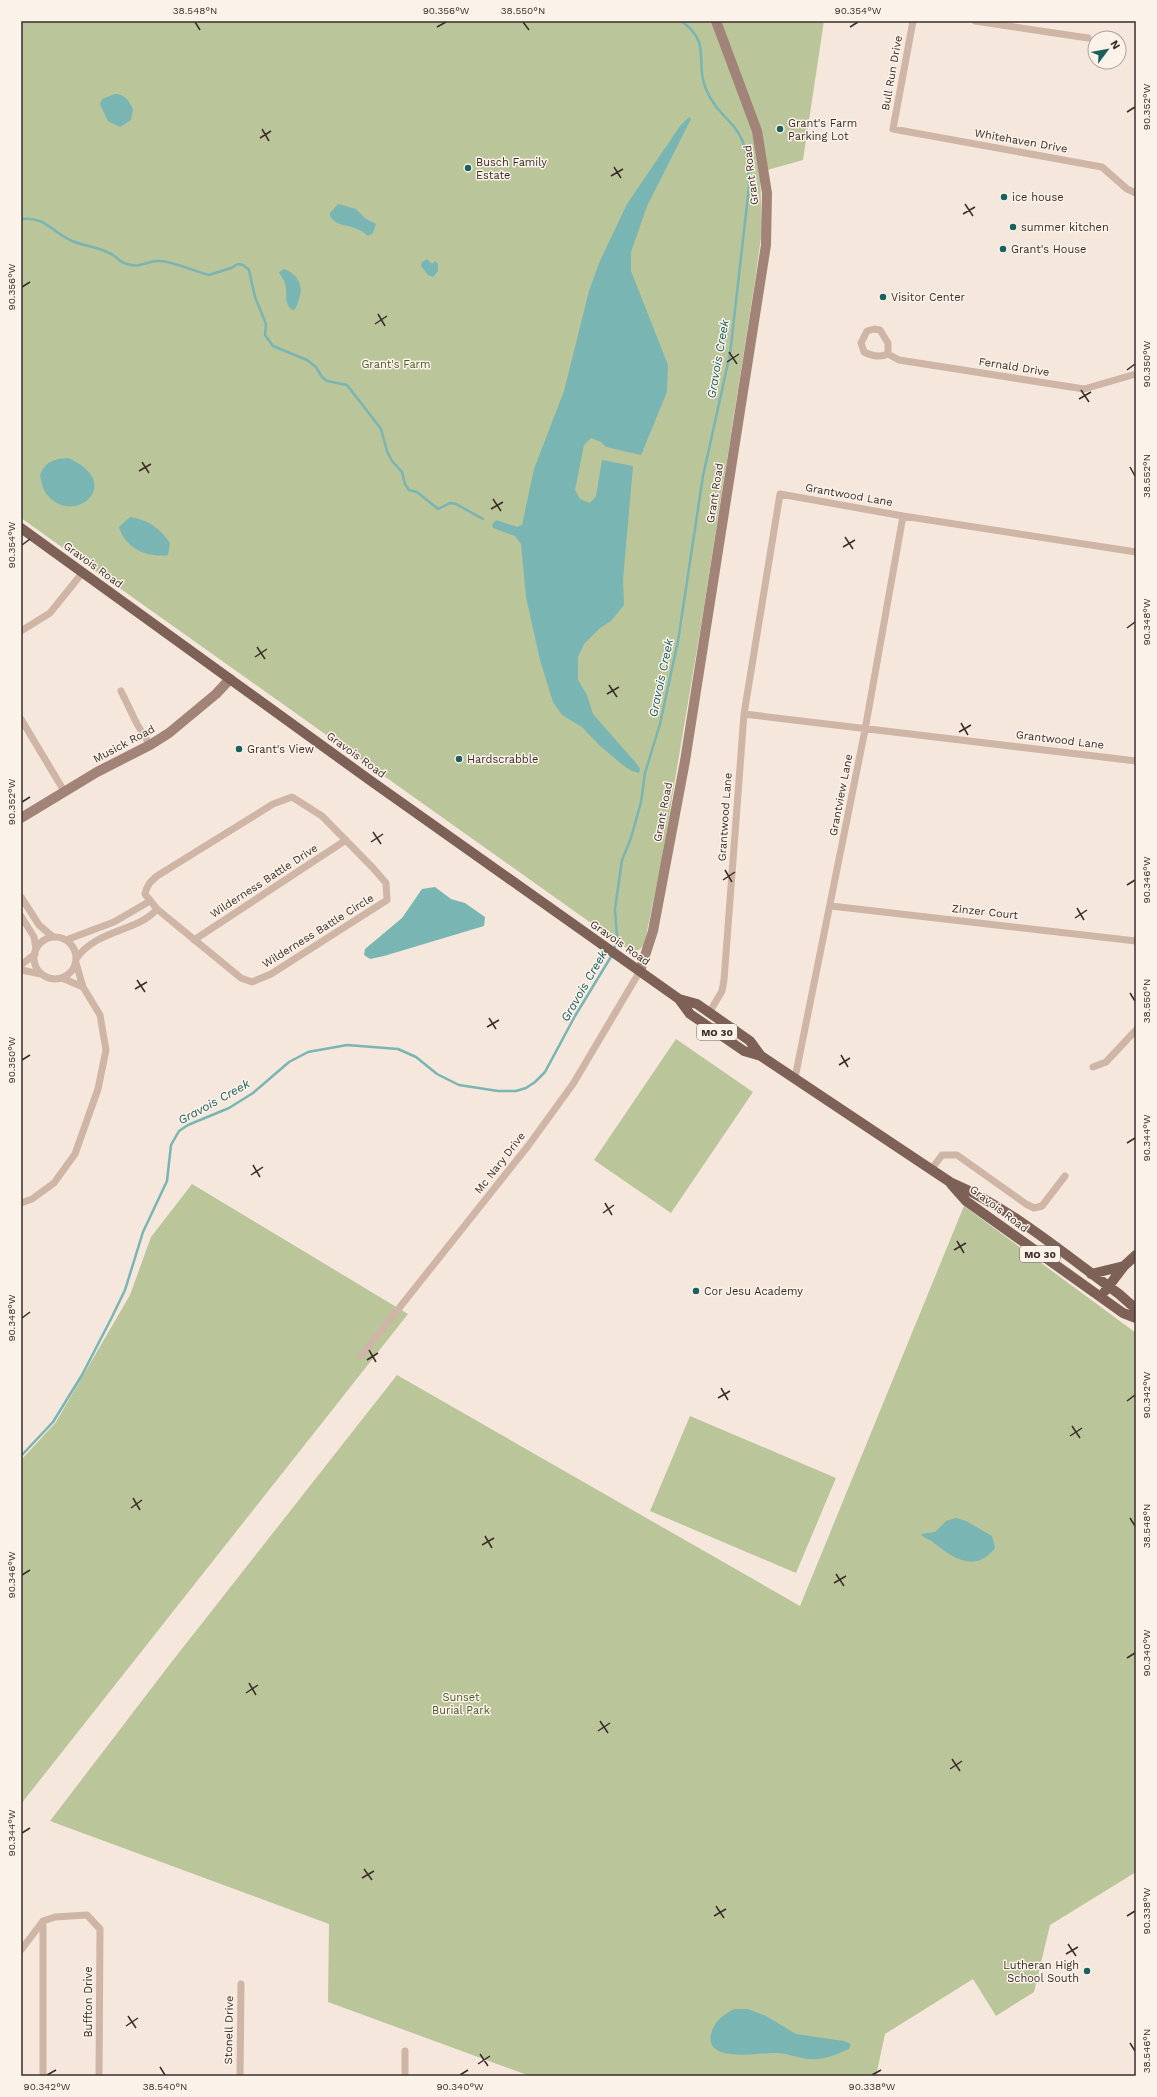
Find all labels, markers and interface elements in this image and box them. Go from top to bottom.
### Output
text: 38.548°N [173,5,217,16]
text: 90.356°W [423,5,470,16]
text: 38.550°N [501,5,545,16]
text: 90.354°W [835,5,882,16]
north arrow [1087,30,1127,70]
street label: Bull Run Drive [879,34,905,112]
text: N [1107,38,1123,52]
text: 90.352°W [1141,83,1152,130]
place label: Grant's Farm Parking Lot [788,117,857,143]
marker: Grant's Farm Parking Lot [775,124,785,134]
street label: Whitehaven Drive [974,126,1068,156]
street label: Grant Road [741,144,761,206]
place label: Busch Family Estate [476,156,547,182]
marker: Busch Family Estate [463,163,473,173]
place label: ice house [1012,191,1064,204]
marker: ice house [999,192,1009,202]
place label: summer kitchen [1021,221,1109,234]
marker: summer kitchen [1008,222,1018,232]
place label: Grant's House [1011,243,1086,256]
marker: Grant's House [998,244,1008,254]
text: 90.356°W [6,263,17,310]
place label: Visitor Center [891,291,966,304]
marker: Visitor Center [878,292,888,302]
water label: Gravois Creek [704,318,732,399]
text: 90.350°W [1141,340,1152,387]
street label: Fernald Drive [978,355,1050,379]
park label: Grant's Farm [361,358,431,371]
text: 38.552°N [1141,454,1152,498]
street label: Grant Road [704,462,726,524]
street label: Grantwood Lane [804,481,894,509]
text: 90.354°W [6,521,17,568]
street label: Gravois Road [61,539,125,591]
text: 90.348°W [1141,598,1152,646]
water label: Gravois Creek [646,637,676,718]
street label: Musick Road [91,722,157,766]
street label: Grantwood Lane [1015,728,1105,752]
street label: Gravois Road [324,729,388,781]
place label: Grant's View [247,743,314,756]
marker: Grant's View [234,744,244,754]
place label: Hardscrabble [467,753,538,766]
street label: Grantview Lane [827,753,855,837]
marker: Hardscrabble [454,754,464,764]
street label: Grantwood Lane [715,772,735,862]
text: 90.352°W [6,778,17,825]
street label: Grant Road [651,781,675,843]
street label: Wilderness Battle Drive [208,841,320,921]
text: 90.346°W [1141,856,1152,904]
street label: Wilderness Battle Circle [260,891,376,971]
street label: Zinzer Court [951,902,1019,922]
street label: Gravois Road [588,918,652,968]
water label: Gravois Creek [558,948,610,1024]
text: 38.550°N [1141,979,1152,1023]
road number: MO 30 [697,1024,737,1040]
text: 90.350°W [6,1036,17,1083]
water label: Gravois Creek [176,1076,253,1127]
text: 90.344°W [1141,1114,1152,1162]
street label: Mc Nary Drive [472,1130,528,1196]
street label: Gravois Road [967,1183,1031,1235]
road number: MO 30 [1020,1246,1060,1262]
place label: Cor Jesu Academy [704,1285,803,1298]
marker: Cor Jesu Academy [691,1286,701,1296]
text: 90.348°W [6,1294,17,1342]
text: 90.342°W [1141,1371,1152,1418]
text: 38.548°N [1141,1504,1152,1548]
text: 90.346°W [6,1551,17,1599]
text: 90.340°W [1141,1629,1152,1677]
park label: Sunset Burial Park [432,1691,490,1717]
text: 90.344°W [6,1809,17,1857]
text: 90.338°W [1141,1887,1152,1934]
place label: Lutheran High School South [1003,1959,1079,1985]
street label: Buffton Drive [82,1966,95,2038]
marker: Lutheran High School South [1082,1966,1092,1976]
street label: Stonell Drive [222,1995,236,2065]
text: 38.546°N [1141,2029,1152,2073]
text: 90.342°W [24,2081,71,2092]
text: 38.540°N [143,2081,187,2092]
text: 90.340°W [436,2081,484,2092]
text: 90.338°W [849,2081,896,2092]

